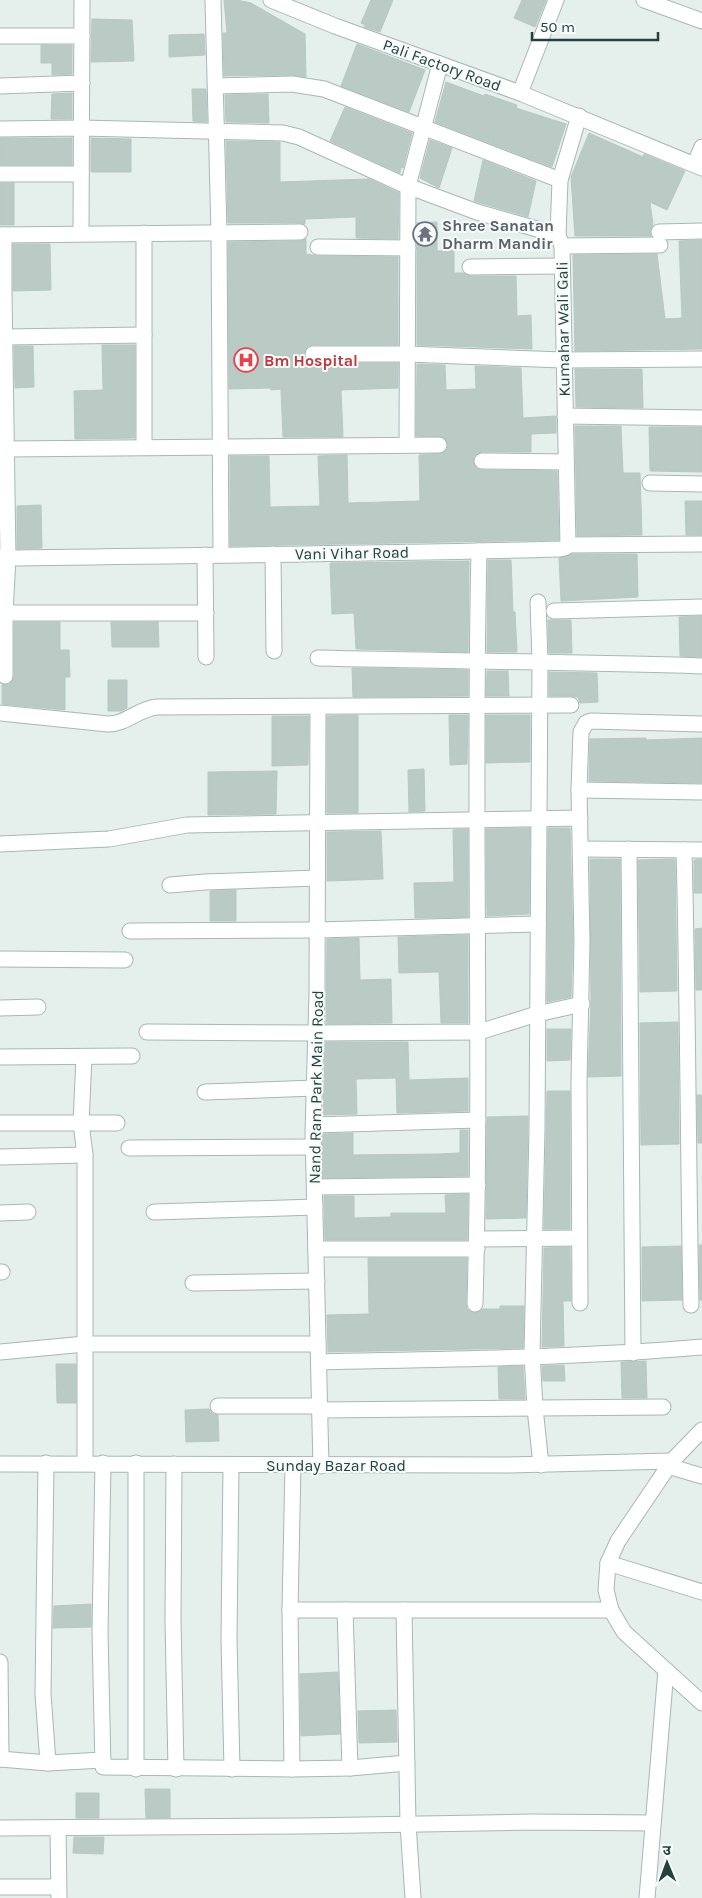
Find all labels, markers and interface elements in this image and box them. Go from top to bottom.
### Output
scale bar [532,10,658,42]
text: 50 m [540,18,575,36]
street label: Pali Factory Road [380,35,504,95]
place label: Shree Sanatan Dharm Mandir [442,216,554,253]
temple icon: Shree Sanatan Dharm Mandir [412,221,438,247]
street label: Kumahar Wali Gali [552,261,574,397]
hospital icon: Bm Hospital [233,347,259,373]
place label: Bm Hospital [264,351,358,370]
street label: Vani Vihar Road [295,543,409,563]
street label: Nand Ram Park Main Road [305,990,327,1184]
street label: Sunday Bazar Road [266,1456,406,1475]
north arrow [642,1838,692,1888]
text: उ [663,1842,672,1859]

